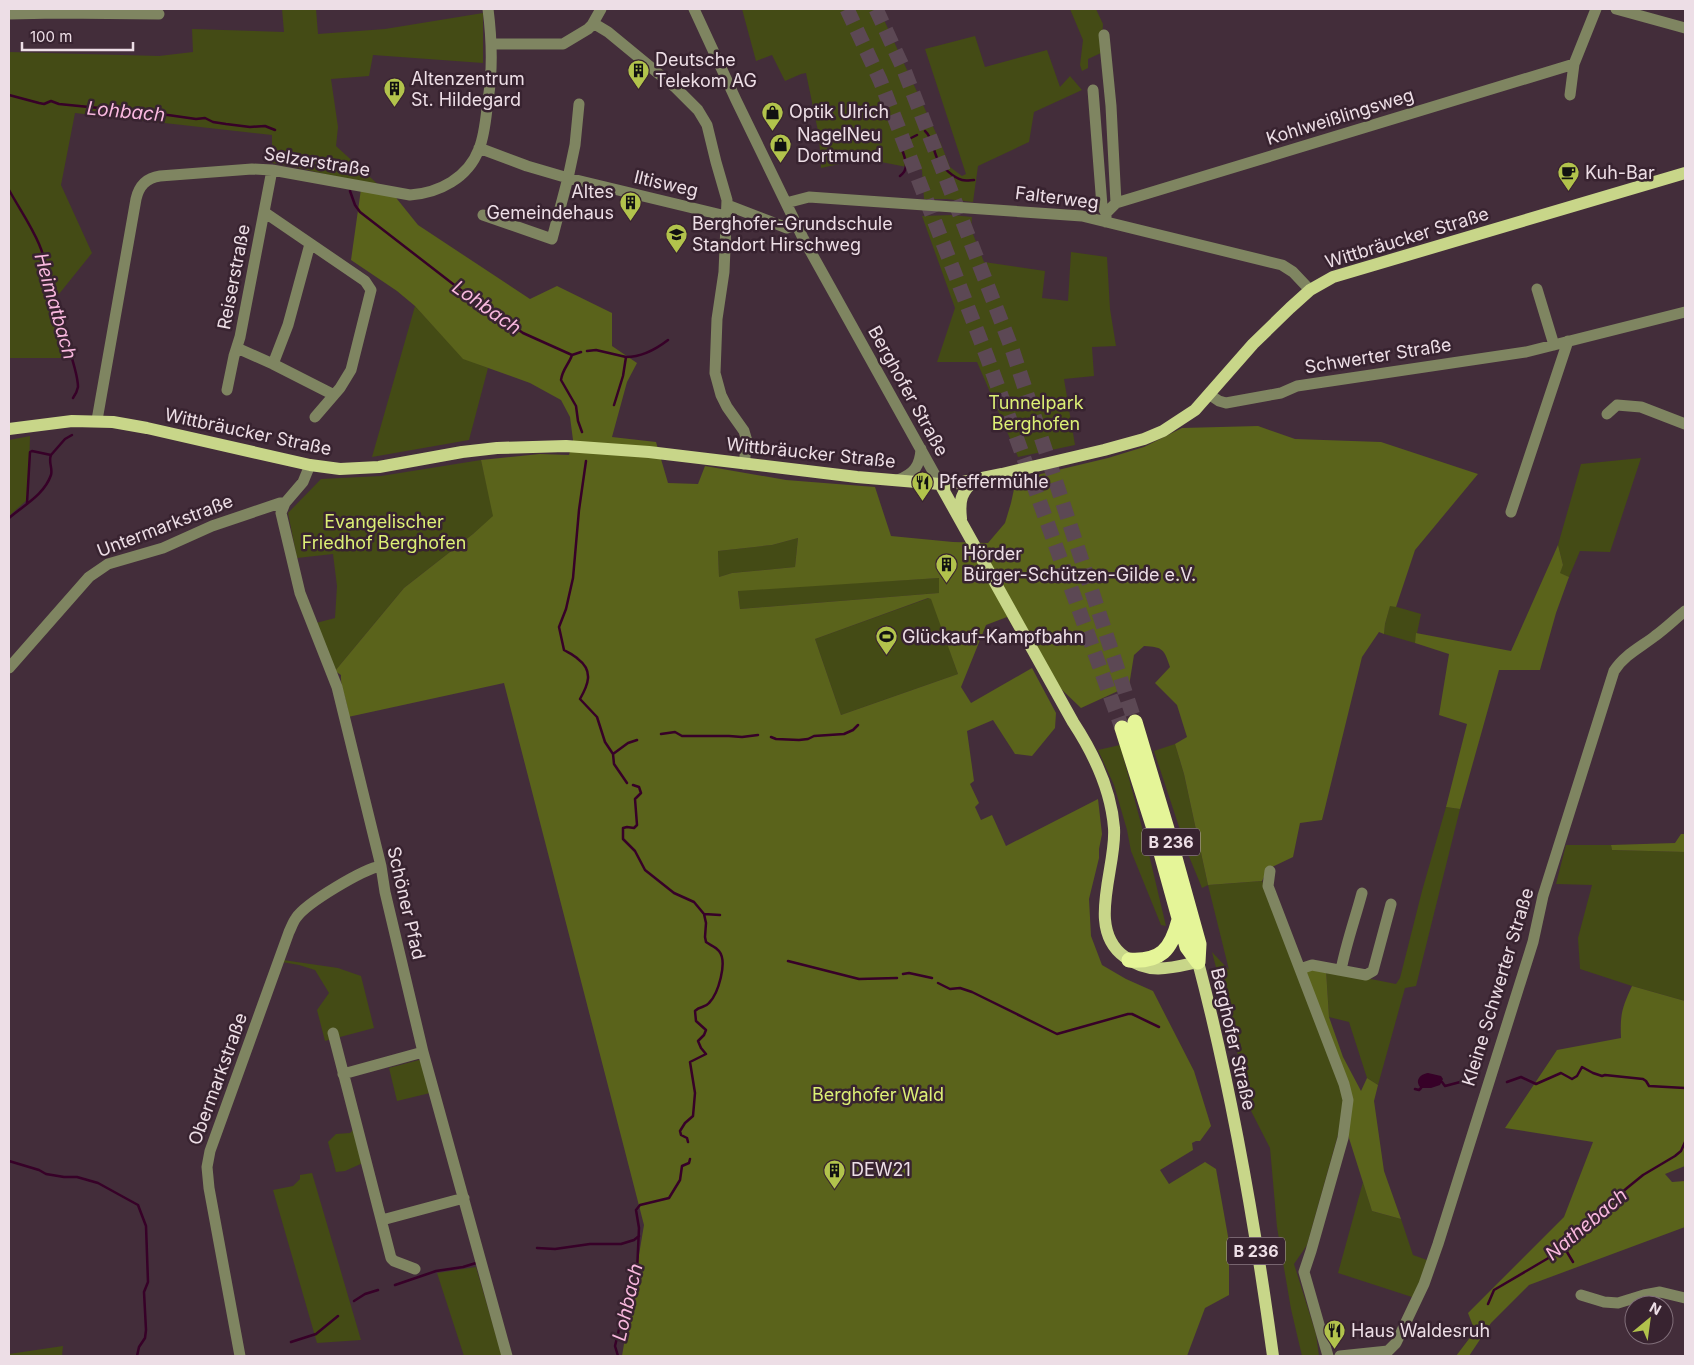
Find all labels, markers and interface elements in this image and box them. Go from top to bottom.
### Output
scale bar [22,20,134,52]
text: 100 m [30,27,72,46]
place label: Deutsche Telekom AG [655,49,757,91]
building icon: Deutsche Telekom AG [627,58,651,89]
place label: Altenzentrum St. Hildegard [411,68,525,110]
building icon: Altenzentrum St. Hildegard [383,77,407,108]
street label: Kohlweißlingsweg [1263,84,1416,149]
water label: Lohbach [86,97,166,126]
shop icon: Optik Ulrich [761,100,785,131]
place label: Optik Ulrich [789,101,889,122]
place label: NagelNeu Dortmund [797,124,882,166]
shop icon: NagelNeu Dortmund [769,133,793,164]
street label: Selzerstraße [262,143,372,180]
cafe icon: Kuh-Bar [1557,161,1581,192]
place label: Kuh-Bar [1585,162,1655,183]
street label: Iltisweg [632,166,700,201]
place label: Altes Gemeindehaus [486,181,614,223]
street label: Falterweg [1014,182,1100,213]
building icon: Altes Gemeindehaus [618,190,642,221]
street label: Wittbräucker Straße [1323,203,1491,272]
place label: Berghofer-Grundschule Standort Hirschweg [692,213,893,255]
street label: Reiserstraße [213,222,254,331]
school or university icon: Berghofer-Grundschule Standort Hirschweg [664,222,688,253]
water label: Heimatbach [29,250,82,362]
water label: Lohbach [448,275,526,339]
street label: Berghofer Straße [864,322,953,460]
street label: Schwerter Straße [1303,334,1453,377]
park label: Tunnelpark Berghofen [988,392,1084,434]
street label: Wittbräucker Straße [163,404,333,459]
street label: Wittbräucker Straße [725,433,897,472]
restaurant icon: Pfeffermühle [911,470,935,501]
place label: Pfeffermühle [939,471,1049,492]
street label: Untermarkstraße [94,490,236,561]
park label: Evangelischer Friedhof Berghofen [302,511,466,553]
place label: Hörder Bürger-Schützen-Gilde e.V. [963,543,1196,585]
building icon: Hörder Bürger-Schützen-Gilde e.V. [935,552,959,583]
sports icon: Glückauf-Kampfbahn [874,625,898,656]
place label: Glückauf-Kampfbahn [902,626,1084,647]
road number: B 236 [1142,829,1200,856]
street label: Schöner Pfad [383,844,430,961]
street label: Kleine Schwerter Straße [1457,885,1538,1088]
street label: Berghofer Straße [1207,966,1260,1112]
street label: Obermarkstraße [184,1010,251,1148]
park label: Berghofer Wald [812,1084,944,1105]
building icon: DEW21 [823,1158,847,1189]
place label: DEW21 [851,1159,911,1180]
water label: Nathebach [1541,1183,1632,1265]
road number: B 236 [1227,1238,1285,1264]
water label: Lohbach [607,1261,648,1343]
north arrow [1624,1295,1674,1345]
text: N [1647,1298,1664,1318]
restaurant icon: Haus Waldesruh [1323,1319,1347,1350]
place label: Haus Waldesruh [1351,1320,1490,1341]

